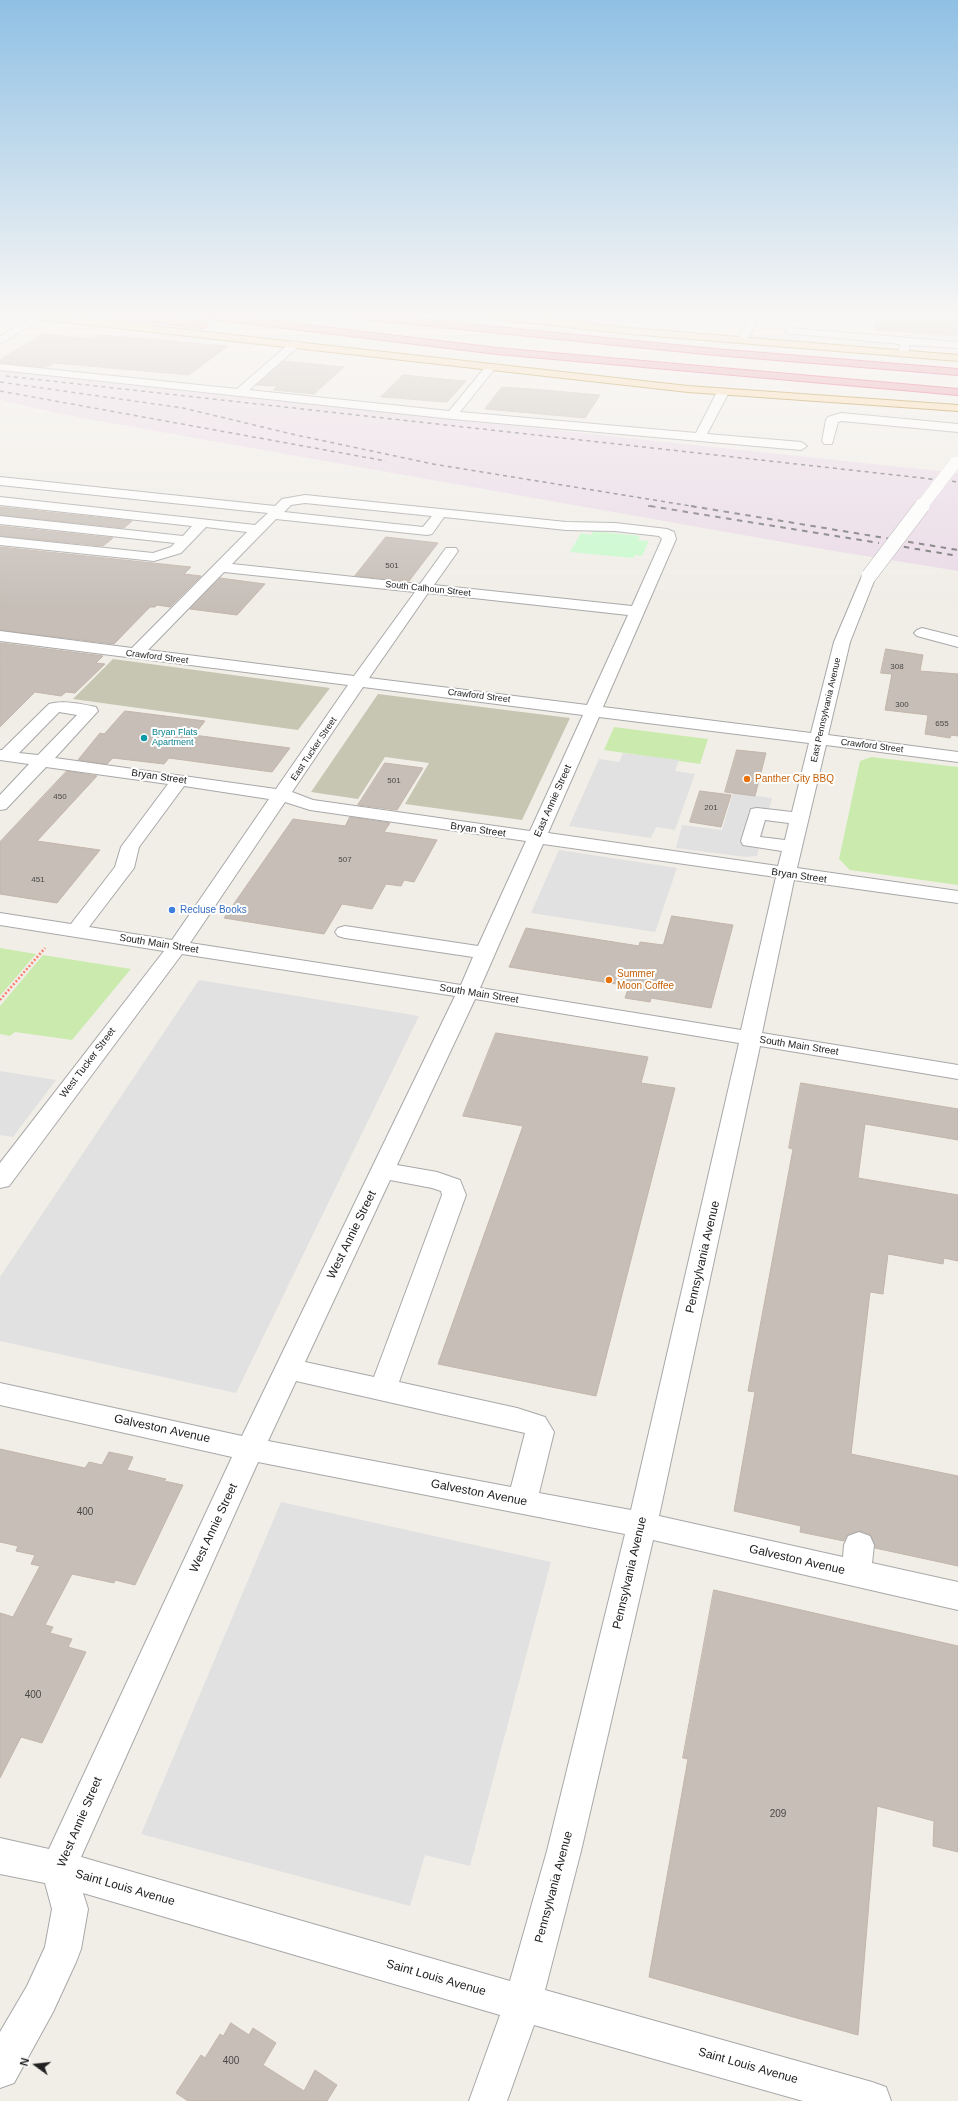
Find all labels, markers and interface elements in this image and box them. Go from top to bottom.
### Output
house number: 501 [385,561,399,571]
street label: South Calhoun Street [385,579,471,599]
street label: Crawford Street [125,648,189,666]
street label: East Pennsylvania Avenue [809,657,843,763]
house number: 308 [890,662,904,672]
street label: Crawford Street [447,687,511,705]
house number: 300 [895,700,909,710]
street label: East Tucker Street [289,715,339,783]
house number: 655 [935,719,949,729]
place label: Bryan Flats Apartment [152,728,198,749]
marker: Bryan Flats Apartment [139,733,149,743]
street label: Crawford Street [840,737,904,755]
street label: East Annie Street [532,763,574,839]
street label: Bryan Street [131,767,187,787]
place label: Panther City BBQ [755,773,834,785]
marker: Panther City BBQ [742,774,752,784]
house number: 501 [387,776,401,786]
house number: 450 [53,792,67,802]
house number: 201 [704,803,718,813]
street label: Bryan Street [450,820,506,840]
house number: 507 [338,855,352,865]
street label: Bryan Street [771,866,827,886]
house number: 451 [31,875,45,885]
place label: Recluse Books [180,904,247,916]
marker: Recluse Books [167,905,177,915]
street label: South Main Street [119,932,199,956]
place label: Summer Moon Coffee [617,968,674,992]
marker: Summer Moon Coffee [604,975,614,985]
street label: South Main Street [439,982,519,1006]
street label: West Tucker Street [58,1025,118,1101]
street label: South Main Street [759,1034,839,1058]
street label: West Annie Street [324,1188,380,1282]
street label: Pennsylvania Avenue [683,1199,723,1315]
street label: Galveston Avenue [113,1412,211,1446]
street label: Galveston Avenue [430,1477,528,1509]
street label: West Annie Street [187,1481,241,1575]
house number: 400 [77,1506,93,1518]
street label: Pennsylvania Avenue [610,1515,650,1631]
street label: Galveston Avenue [748,1542,846,1578]
house number: 400 [25,1689,41,1701]
street label: West Annie Street [55,1775,105,1869]
house number: 209 [770,1808,786,1820]
street label: Pennsylvania Avenue [532,1830,576,1944]
street label: Saint Louis Avenue [73,1867,177,1909]
street label: Saint Louis Avenue [384,1957,488,1999]
north arrow [16,2045,56,2085]
street label: Saint Louis Avenue [696,2045,800,2087]
house number: 400 [223,2055,239,2067]
text: N [18,2057,31,2067]

